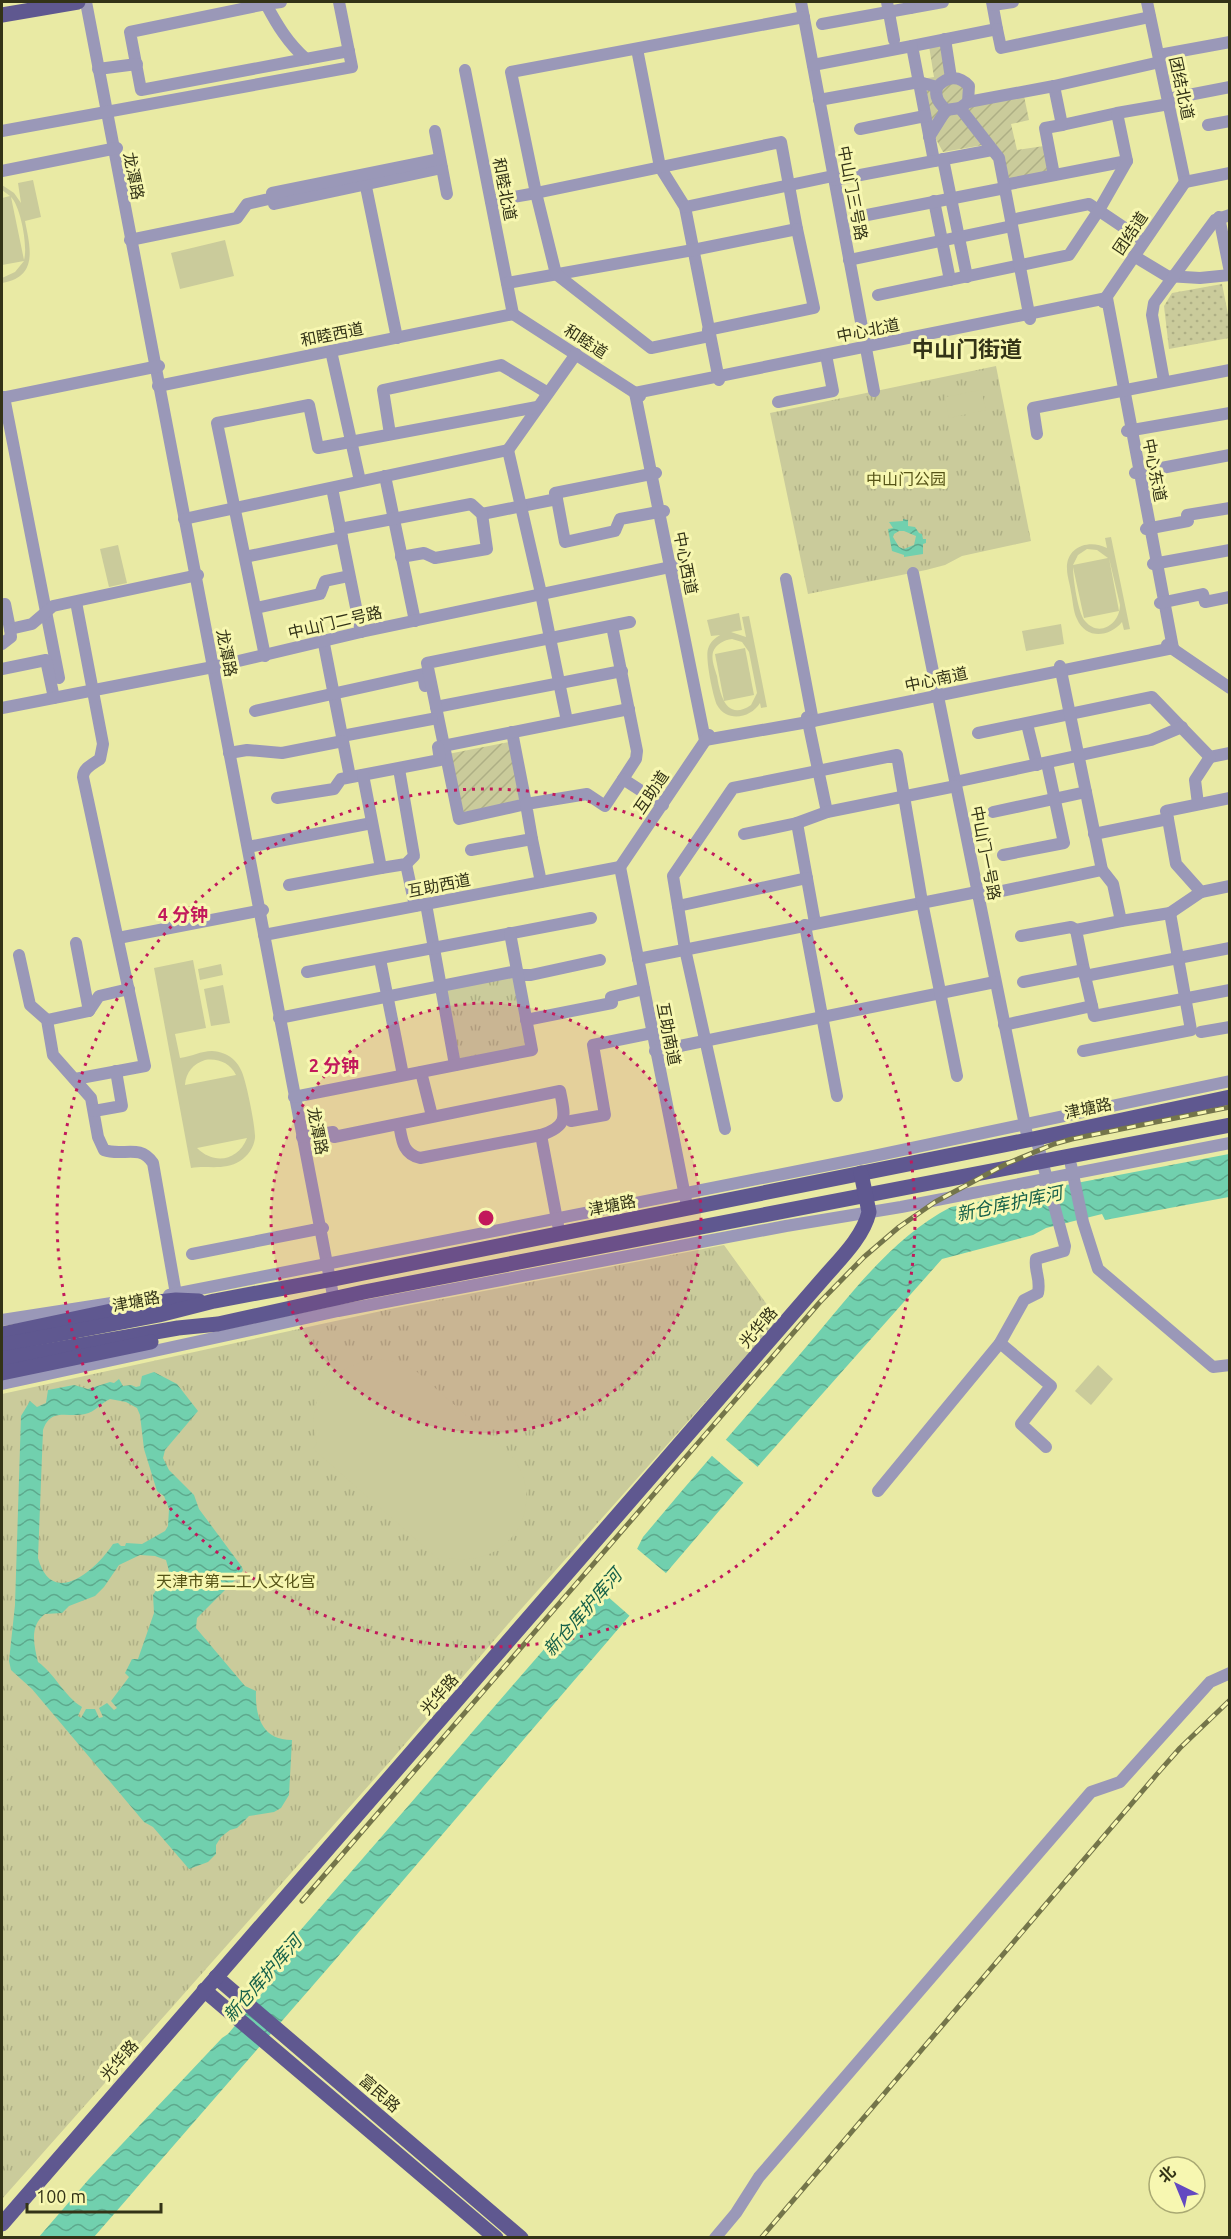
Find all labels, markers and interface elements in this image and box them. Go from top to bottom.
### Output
street label: 团结北道 [1167,55,1197,121]
street label: 中山门三号路 [835,144,871,242]
street label: 龙潭路 [121,151,147,201]
street label: 和睦北道 [490,156,520,222]
street label: 团结道 [1109,208,1151,258]
street label: 中心北道 [835,315,901,345]
street label: 和睦西道 [299,319,365,349]
street label: 和睦道 [561,320,611,362]
district label: 中山门街道 [912,336,1022,361]
street label: 中心东道 [1140,437,1170,503]
park label: 中山门公园 [866,470,946,488]
street label: 中心西道 [671,530,701,596]
street label: 中山门二号路 [286,602,384,642]
street label: 龙潭路 [214,628,240,678]
street label: 中心南道 [903,664,969,694]
street label: 互助道 [630,767,672,817]
street label: 中山门一号路 [968,804,1004,902]
street label: 互助西道 [406,870,472,900]
text: 4 分钟 [158,904,208,924]
street label: 互助南道 [654,1001,684,1067]
text: 2 分钟 [309,1055,359,1075]
street label: 津塘路 [1063,1094,1113,1122]
street label: 龙潭路 [305,1106,331,1156]
water label: 新仓库护库河 [954,1181,1067,1224]
street label: 津塘路 [587,1192,637,1218]
centre of rings [476,1208,496,1228]
street label: 津塘路 [111,1288,161,1314]
street label: 光华路 [735,1303,781,1351]
water label: 新仓库护库河 [539,1562,627,1659]
park label: 天津市第二工人文化宫 [156,1572,316,1590]
street label: 光华路 [416,1670,462,1718]
water label: 新仓库护库河 [219,1928,307,2025]
street label: 光华路 [96,2036,142,2084]
street label: 富民路 [356,2070,404,2116]
north arrow [1147,2155,1207,2215]
text: 北 [1155,2162,1179,2186]
scale bar [27,2176,160,2214]
text: 100 m [36,2186,86,2206]

